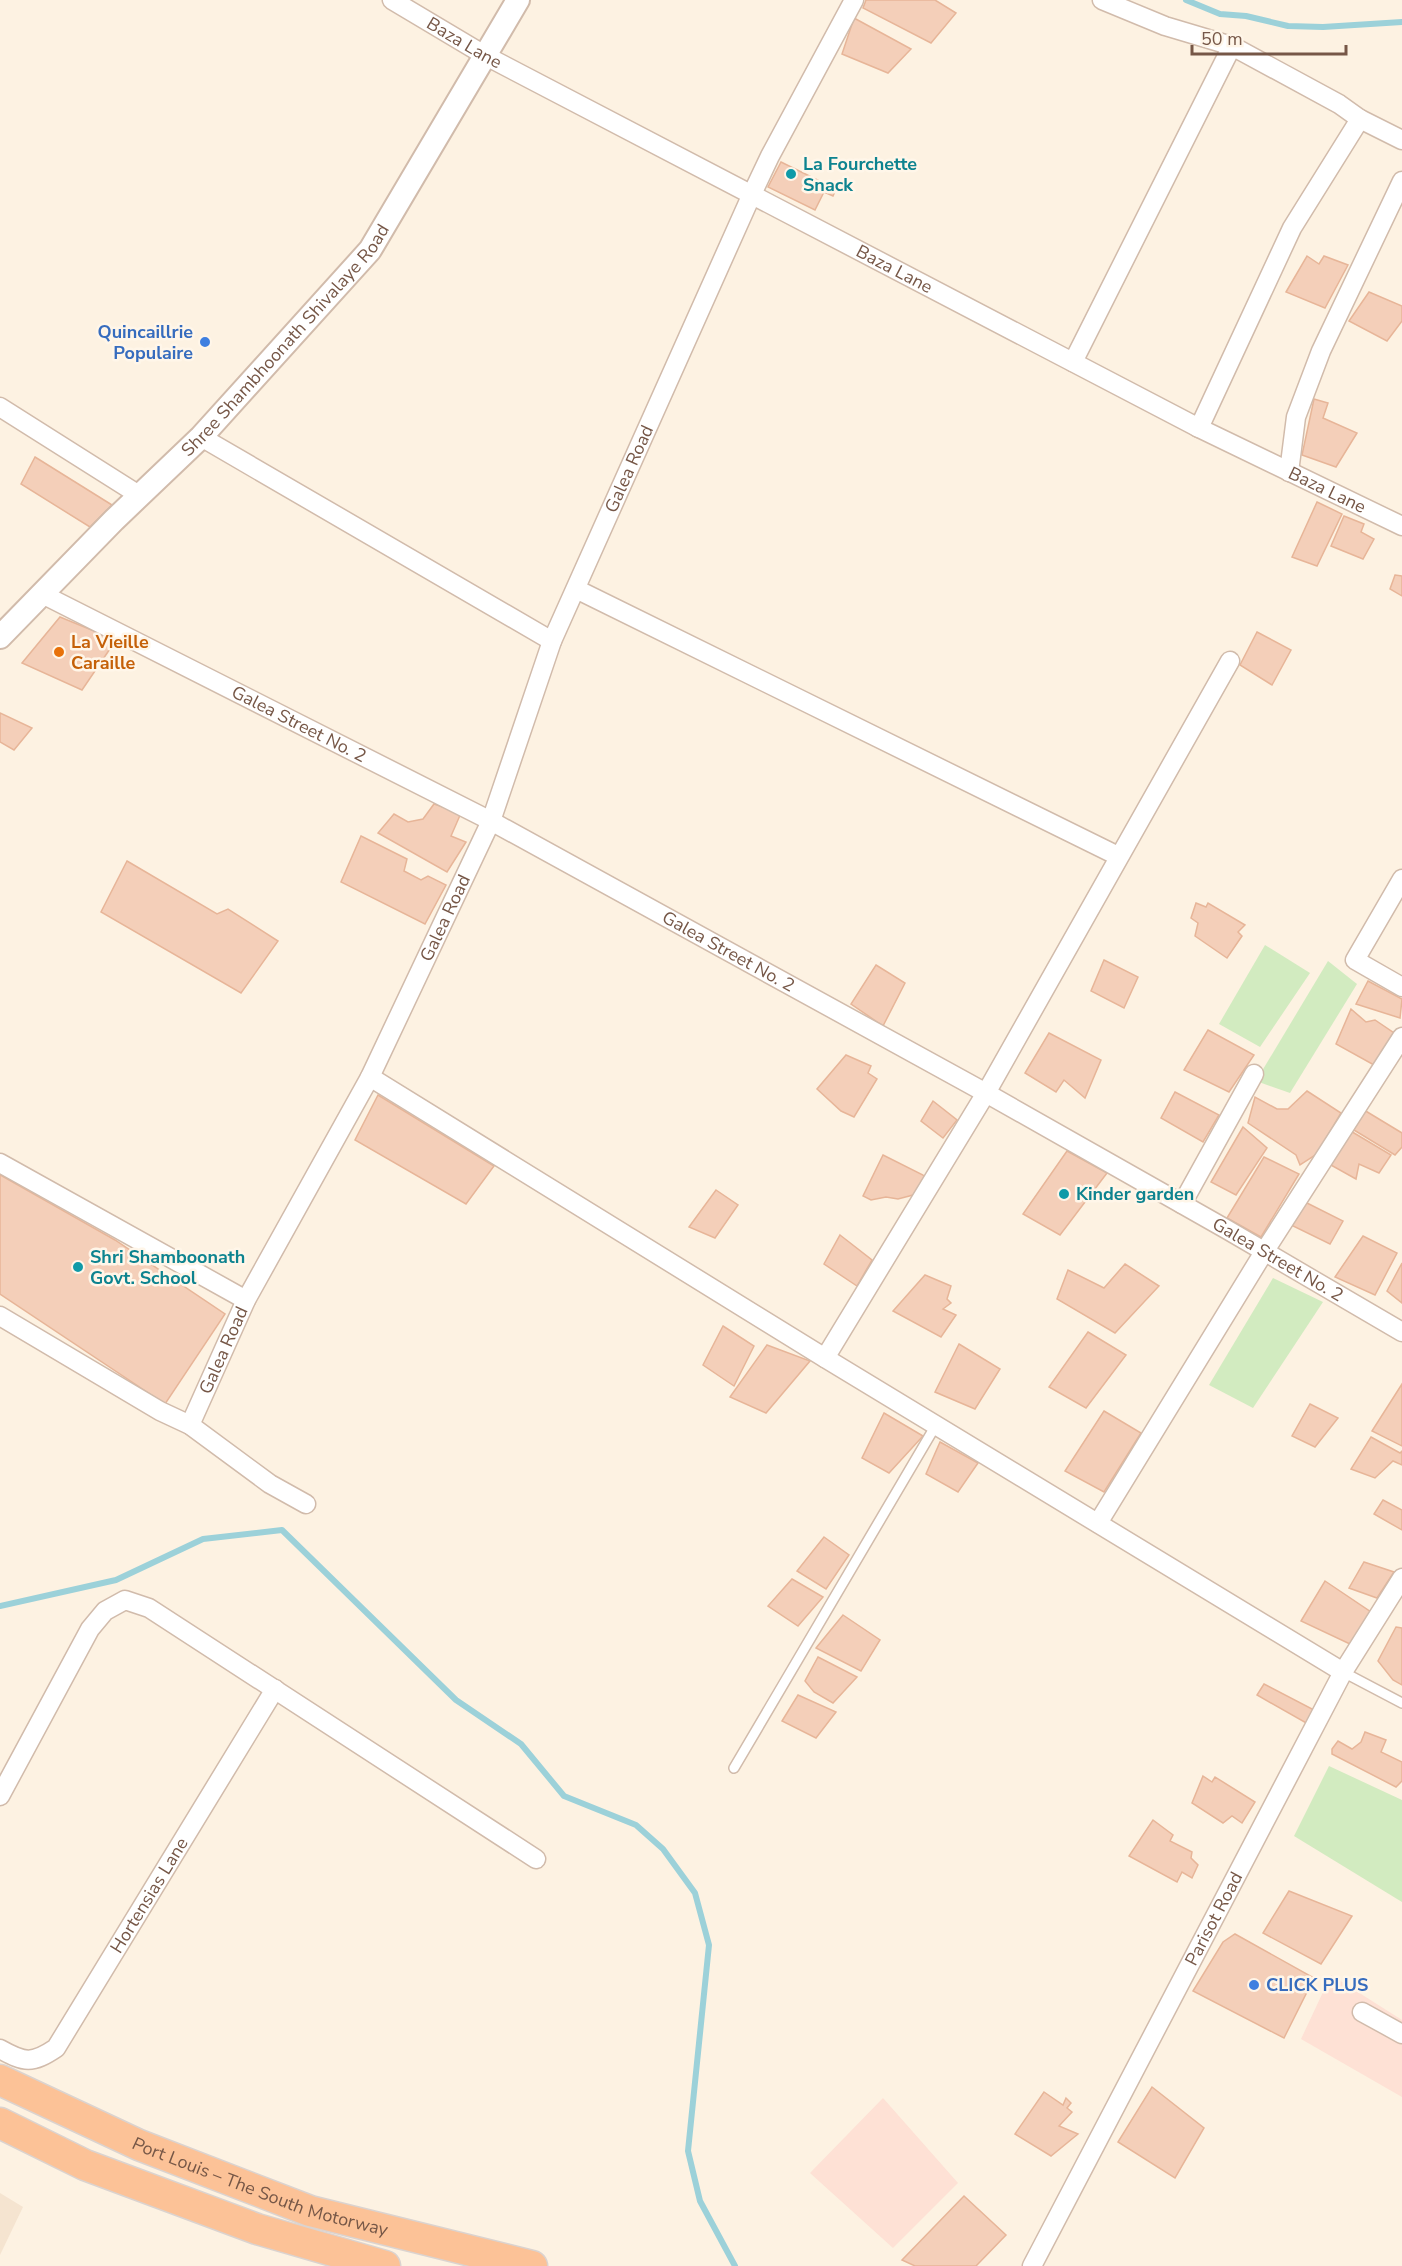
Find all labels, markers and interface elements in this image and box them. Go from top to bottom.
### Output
street label: Baza Lane [422,11,506,74]
scale bar [1192,18,1346,56]
text: 50 m [1201,27,1243,51]
place label: La Fourchette Snack [803,152,917,197]
marker: La Fourchette Snack [784,167,798,181]
street label: Shree Shambhoonath Shivalaye Road [176,220,395,462]
street label: Baza Lane [852,239,937,299]
place label: Quincaillrie Populaire [98,320,193,365]
marker: Quincaillrie Populaire [198,335,212,349]
street label: Galea Road [599,421,659,516]
street label: Baza Lane [1284,461,1370,519]
place label: La Vieille Caraille [71,630,149,675]
marker: La Vieille Caraille [52,645,66,659]
street label: Galea Street No. 2 [228,680,370,768]
street label: Galea Road [414,871,476,965]
street label: Galea Street No. 2 [658,905,799,998]
place label: Kinder garden [1076,1182,1194,1206]
marker: Kinder garden [1057,1187,1071,1201]
street label: Galea Street No. 2 [1208,1212,1348,1307]
place label: Shri Shamboonath Govt. School [90,1245,245,1290]
marker: Shri Shamboonath Govt. School [71,1260,85,1274]
street label: Galea Road [193,1303,254,1398]
street label: Hortensias Lane [105,1833,194,1958]
street label: Parisot Road [1179,1868,1248,1970]
place label: CLICK PLUS [1266,1973,1368,1997]
marker: CLICK PLUS [1247,1978,1261,1992]
street label: Port Louis – The South Motorway [128,2131,391,2242]

